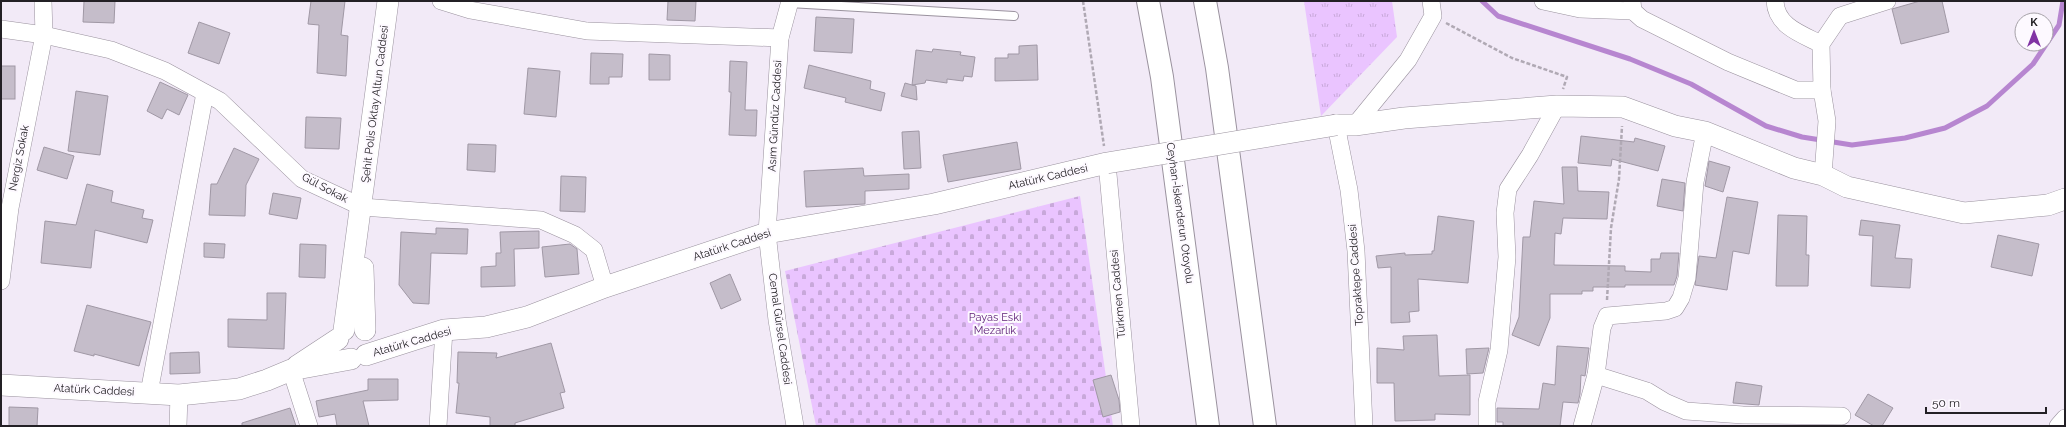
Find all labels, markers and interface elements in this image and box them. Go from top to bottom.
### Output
north arrow [2014,12,2054,52]
text: K [2030,16,2038,29]
street label: Şehit Polis Oktay Altun Caddesi [359,25,391,183]
street label: Asım Gündüz Caddesi [766,60,784,172]
street label: Nergiz Sokak [6,124,32,192]
street label: Ceyhan-İskenderun Otoyolu [1164,141,1196,285]
street label: Atatürk Caddesi [1007,162,1089,192]
street label: Gül Sokak [300,170,351,206]
street label: Topraktepe Caddesi [1346,224,1366,326]
street label: Atatürk Caddesi [691,226,773,264]
street label: Türkmen Caddesi [1108,249,1128,339]
street label: Cemal Gürsel Caddesi [766,272,794,386]
park label: Payas Eski Mezarlık [969,311,1021,337]
street label: Atatürk Caddesi [371,325,453,359]
street label: Atatürk Caddesi [53,381,135,399]
scale bar [1926,389,2046,415]
text: 50 m [1932,396,1960,410]

